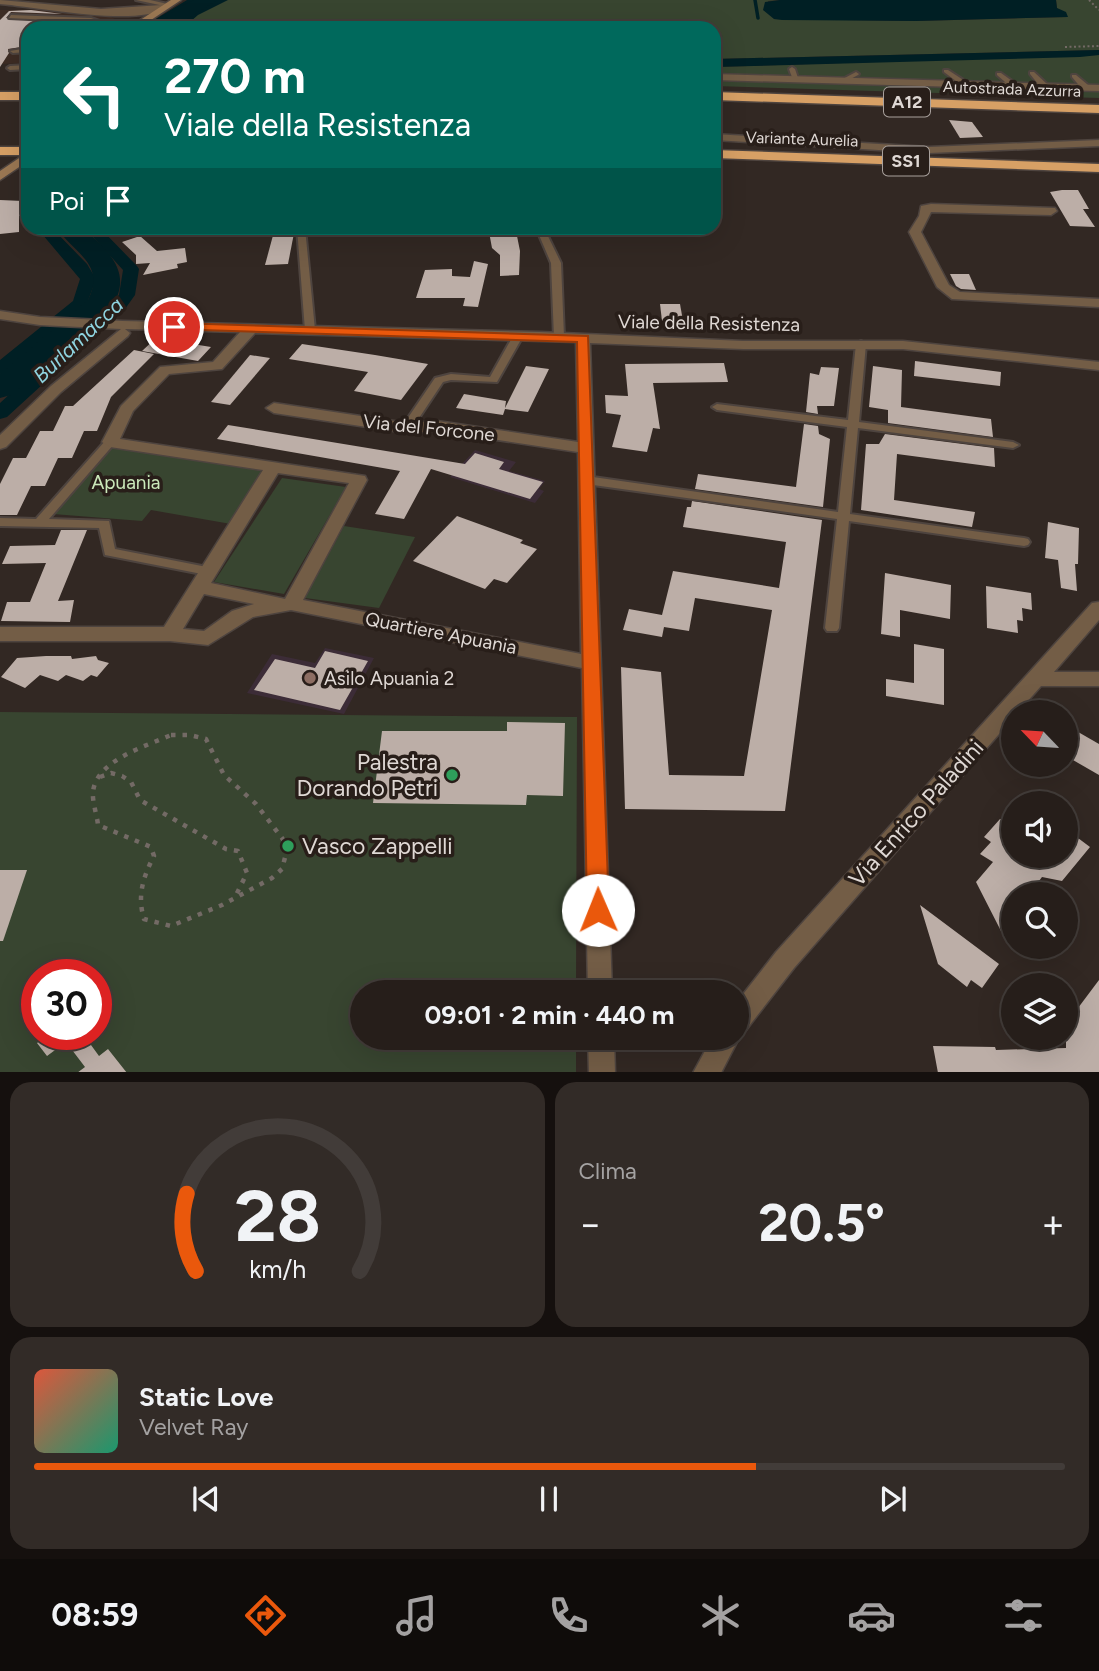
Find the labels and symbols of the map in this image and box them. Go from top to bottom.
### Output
street label: Autostrada Azzurra [943,77,1081,101]
road number: A12 [884,88,930,116]
street label: Variante Aurelia [745,128,859,150]
road number: SS1 [883,146,929,176]
water label: Burlamacca [28,292,128,388]
pin [144,297,204,357]
street label: Viale della Resistenza [618,310,800,336]
street label: Via del Forcone [362,410,496,446]
park label: Apuania [91,471,161,494]
street label: Quartiere Apuania [363,607,519,659]
place label: Asilo Apuania 2 [324,667,454,690]
marker: Asilo Apuania 2 [302,670,318,686]
north arrow [1001,700,1078,777]
street label: Via Enrico Paladini [843,734,989,892]
place label: Palestra Dorando Petri [297,748,438,802]
marker: Palestra Dorando Petri [444,767,460,783]
place label: Vasco Zappelli [302,832,453,860]
marker: Vasco Zappelli [280,838,296,854]
position arrow [561,873,635,947]
speed limit sign: 30 [21,959,112,1050]

